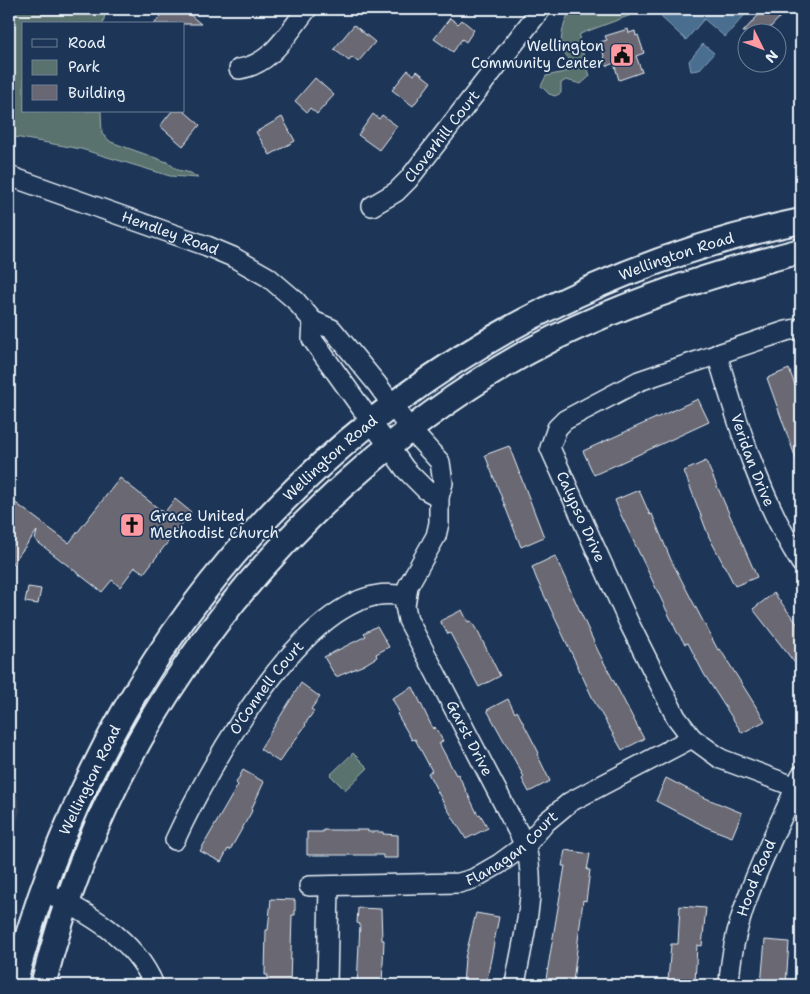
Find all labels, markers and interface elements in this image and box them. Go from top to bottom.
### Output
legend [22,22,185,112]
north arrow [738,22,788,72]
text: Road [68,33,106,53]
place label: Wellington Community Center [471,36,604,73]
public building icon: Wellington Community Center [609,42,635,68]
text: N [761,47,782,67]
text: Park [68,57,100,77]
text: Building [68,83,125,103]
street label: Cloverhill Court [400,86,484,187]
street label: Hendley Road [119,207,222,260]
street label: Wellington Road [616,228,737,285]
street label: Wellington Road [279,410,382,506]
street label: Veridan Drive [726,411,779,510]
street label: Calypso Drive [552,468,610,565]
place label: Grace United Methodist Church [150,506,279,543]
church icon: Grace United Methodist Church [119,512,145,538]
street label: O'Connell Court [225,637,308,738]
street label: Garst Drive [442,697,497,780]
street label: Wellington Road [55,721,126,838]
street label: Flanagan Court [464,806,562,891]
street label: Hood Road [732,836,781,919]

